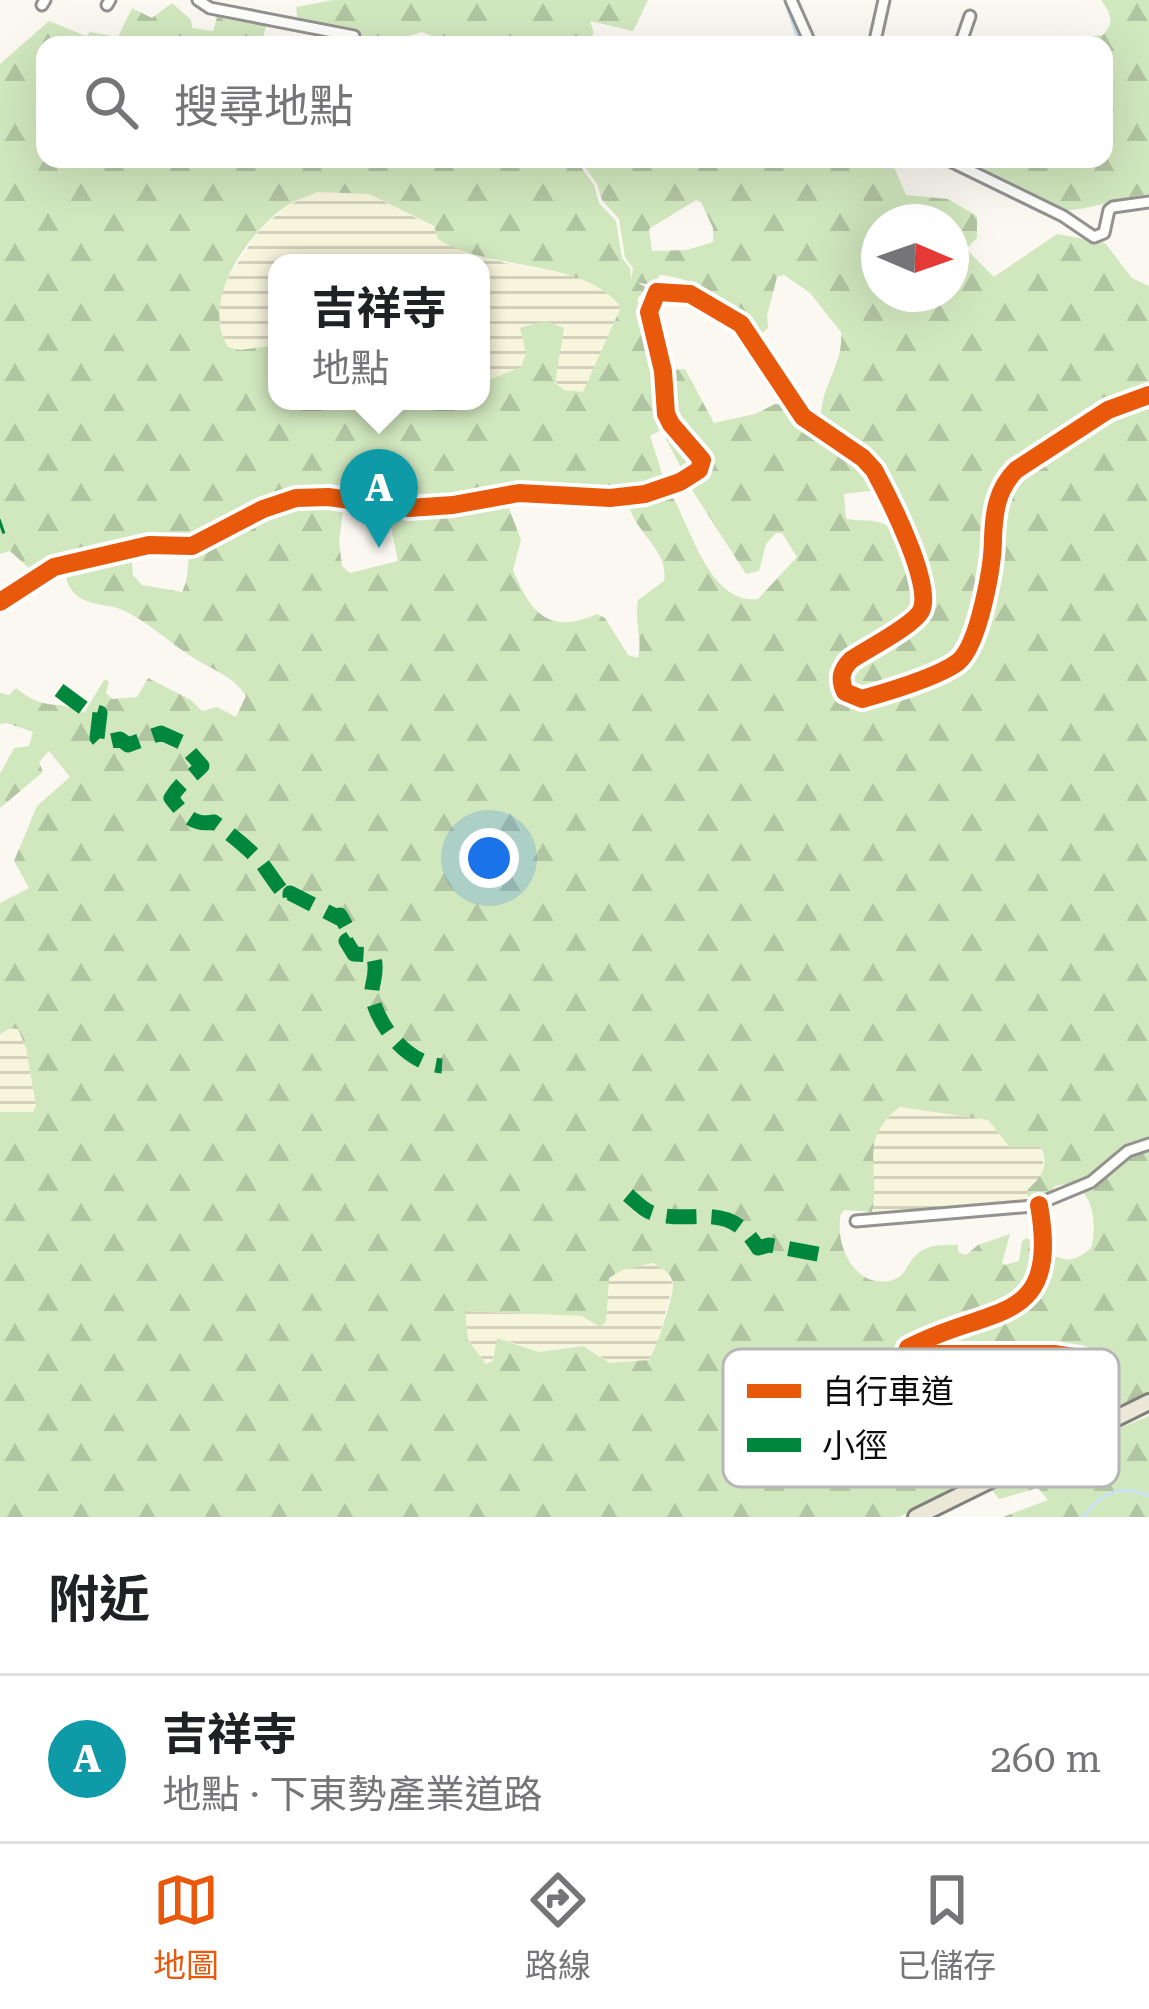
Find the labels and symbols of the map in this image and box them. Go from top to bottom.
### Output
north arrow [861,204,969,312]
pin: A [340,449,418,548]
your location [459,828,519,888]
legend [723,1349,1119,1487]
text: 自行車道 [822,1372,954,1411]
text: 小徑 [822,1426,888,1465]

